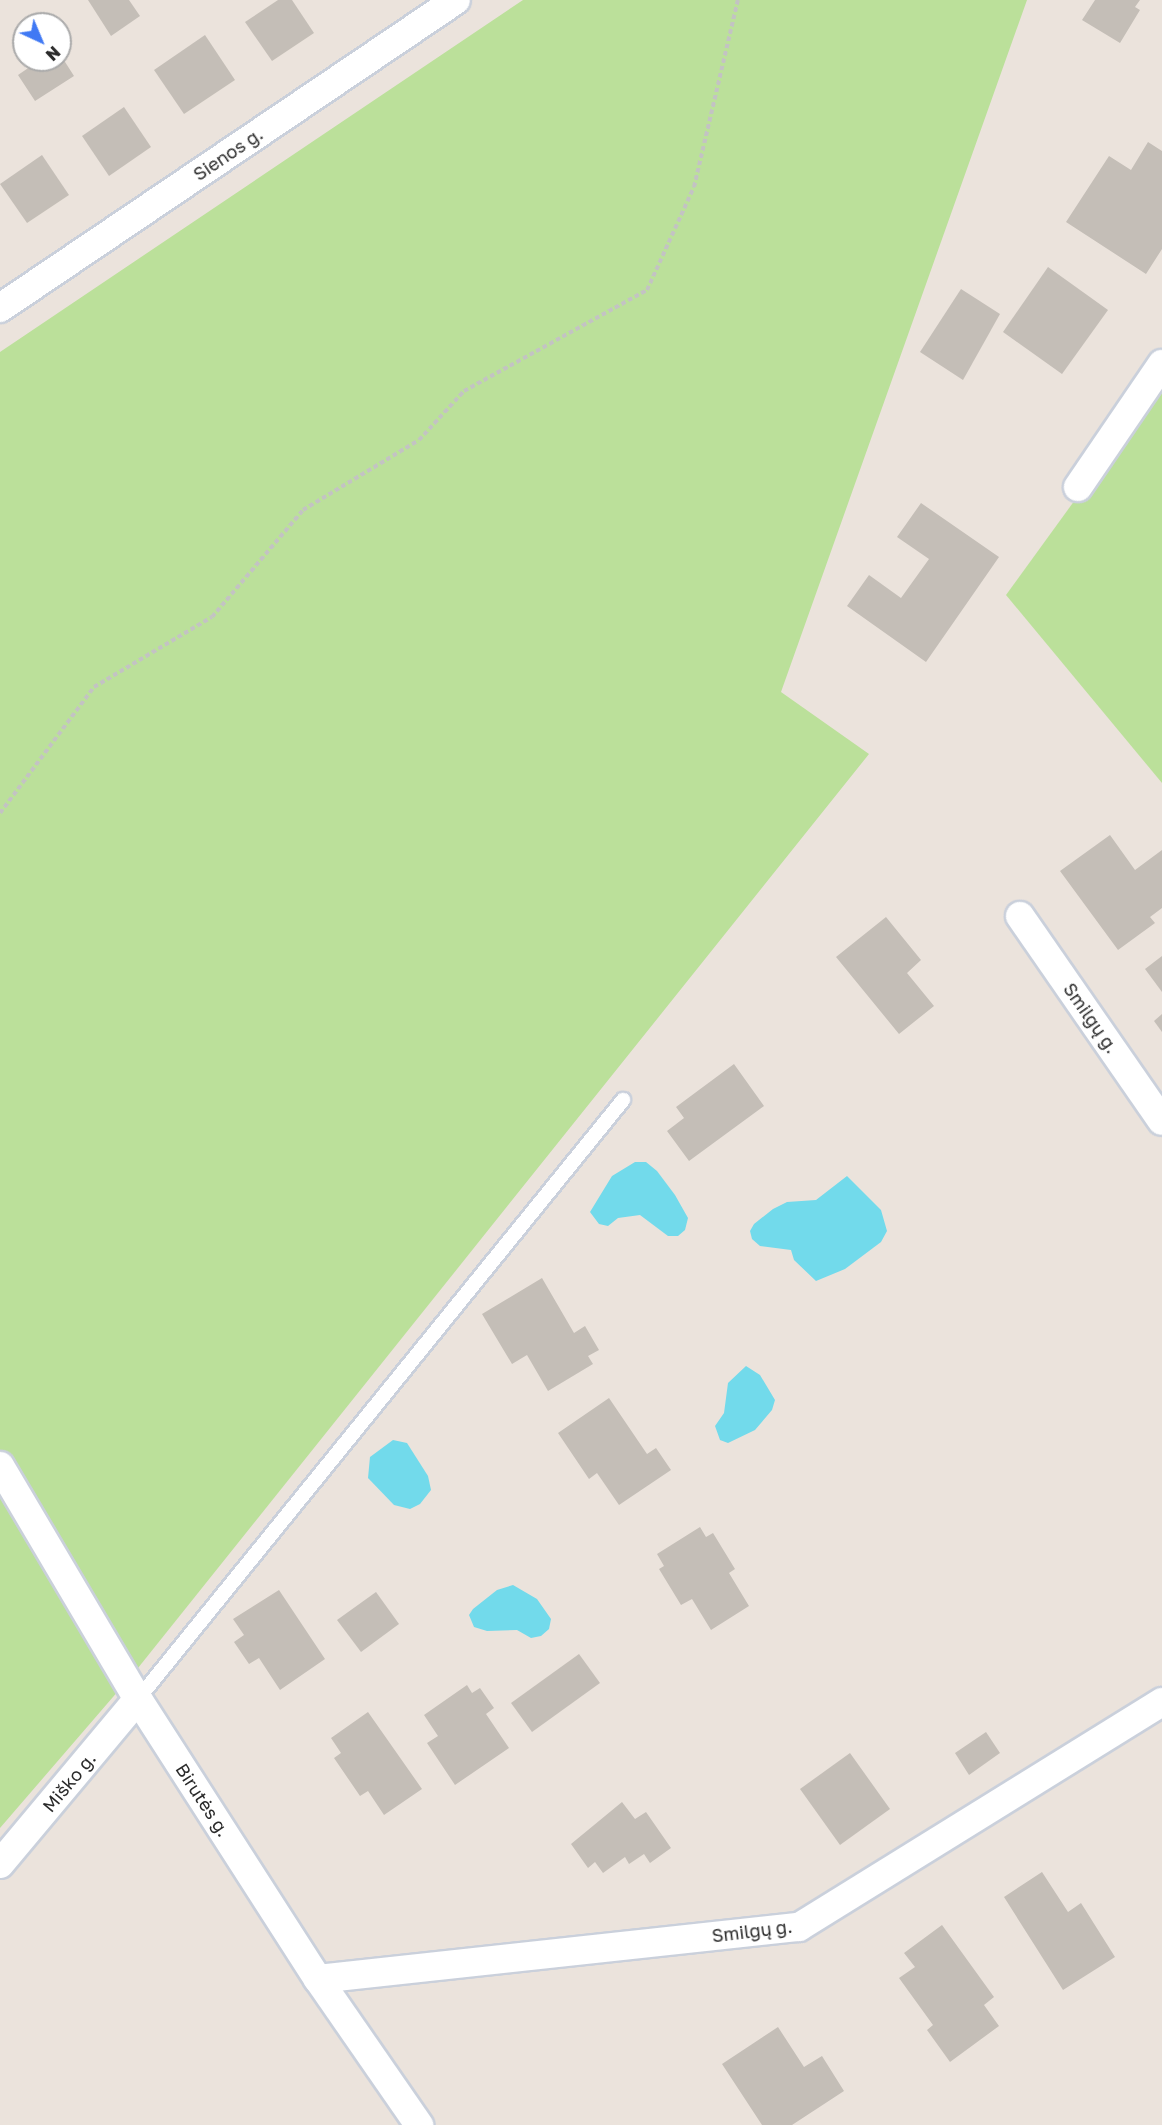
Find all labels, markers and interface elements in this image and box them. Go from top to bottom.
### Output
north arrow [12,12,72,72]
text: N [42,42,64,65]
street label: Sienos g. [189,123,267,185]
street label: Smilgų g. [1059,979,1123,1057]
street label: Miško g. [38,1748,100,1816]
street label: Birutės g. [171,1759,235,1841]
street label: Smilgų g. [711,1915,793,1947]

